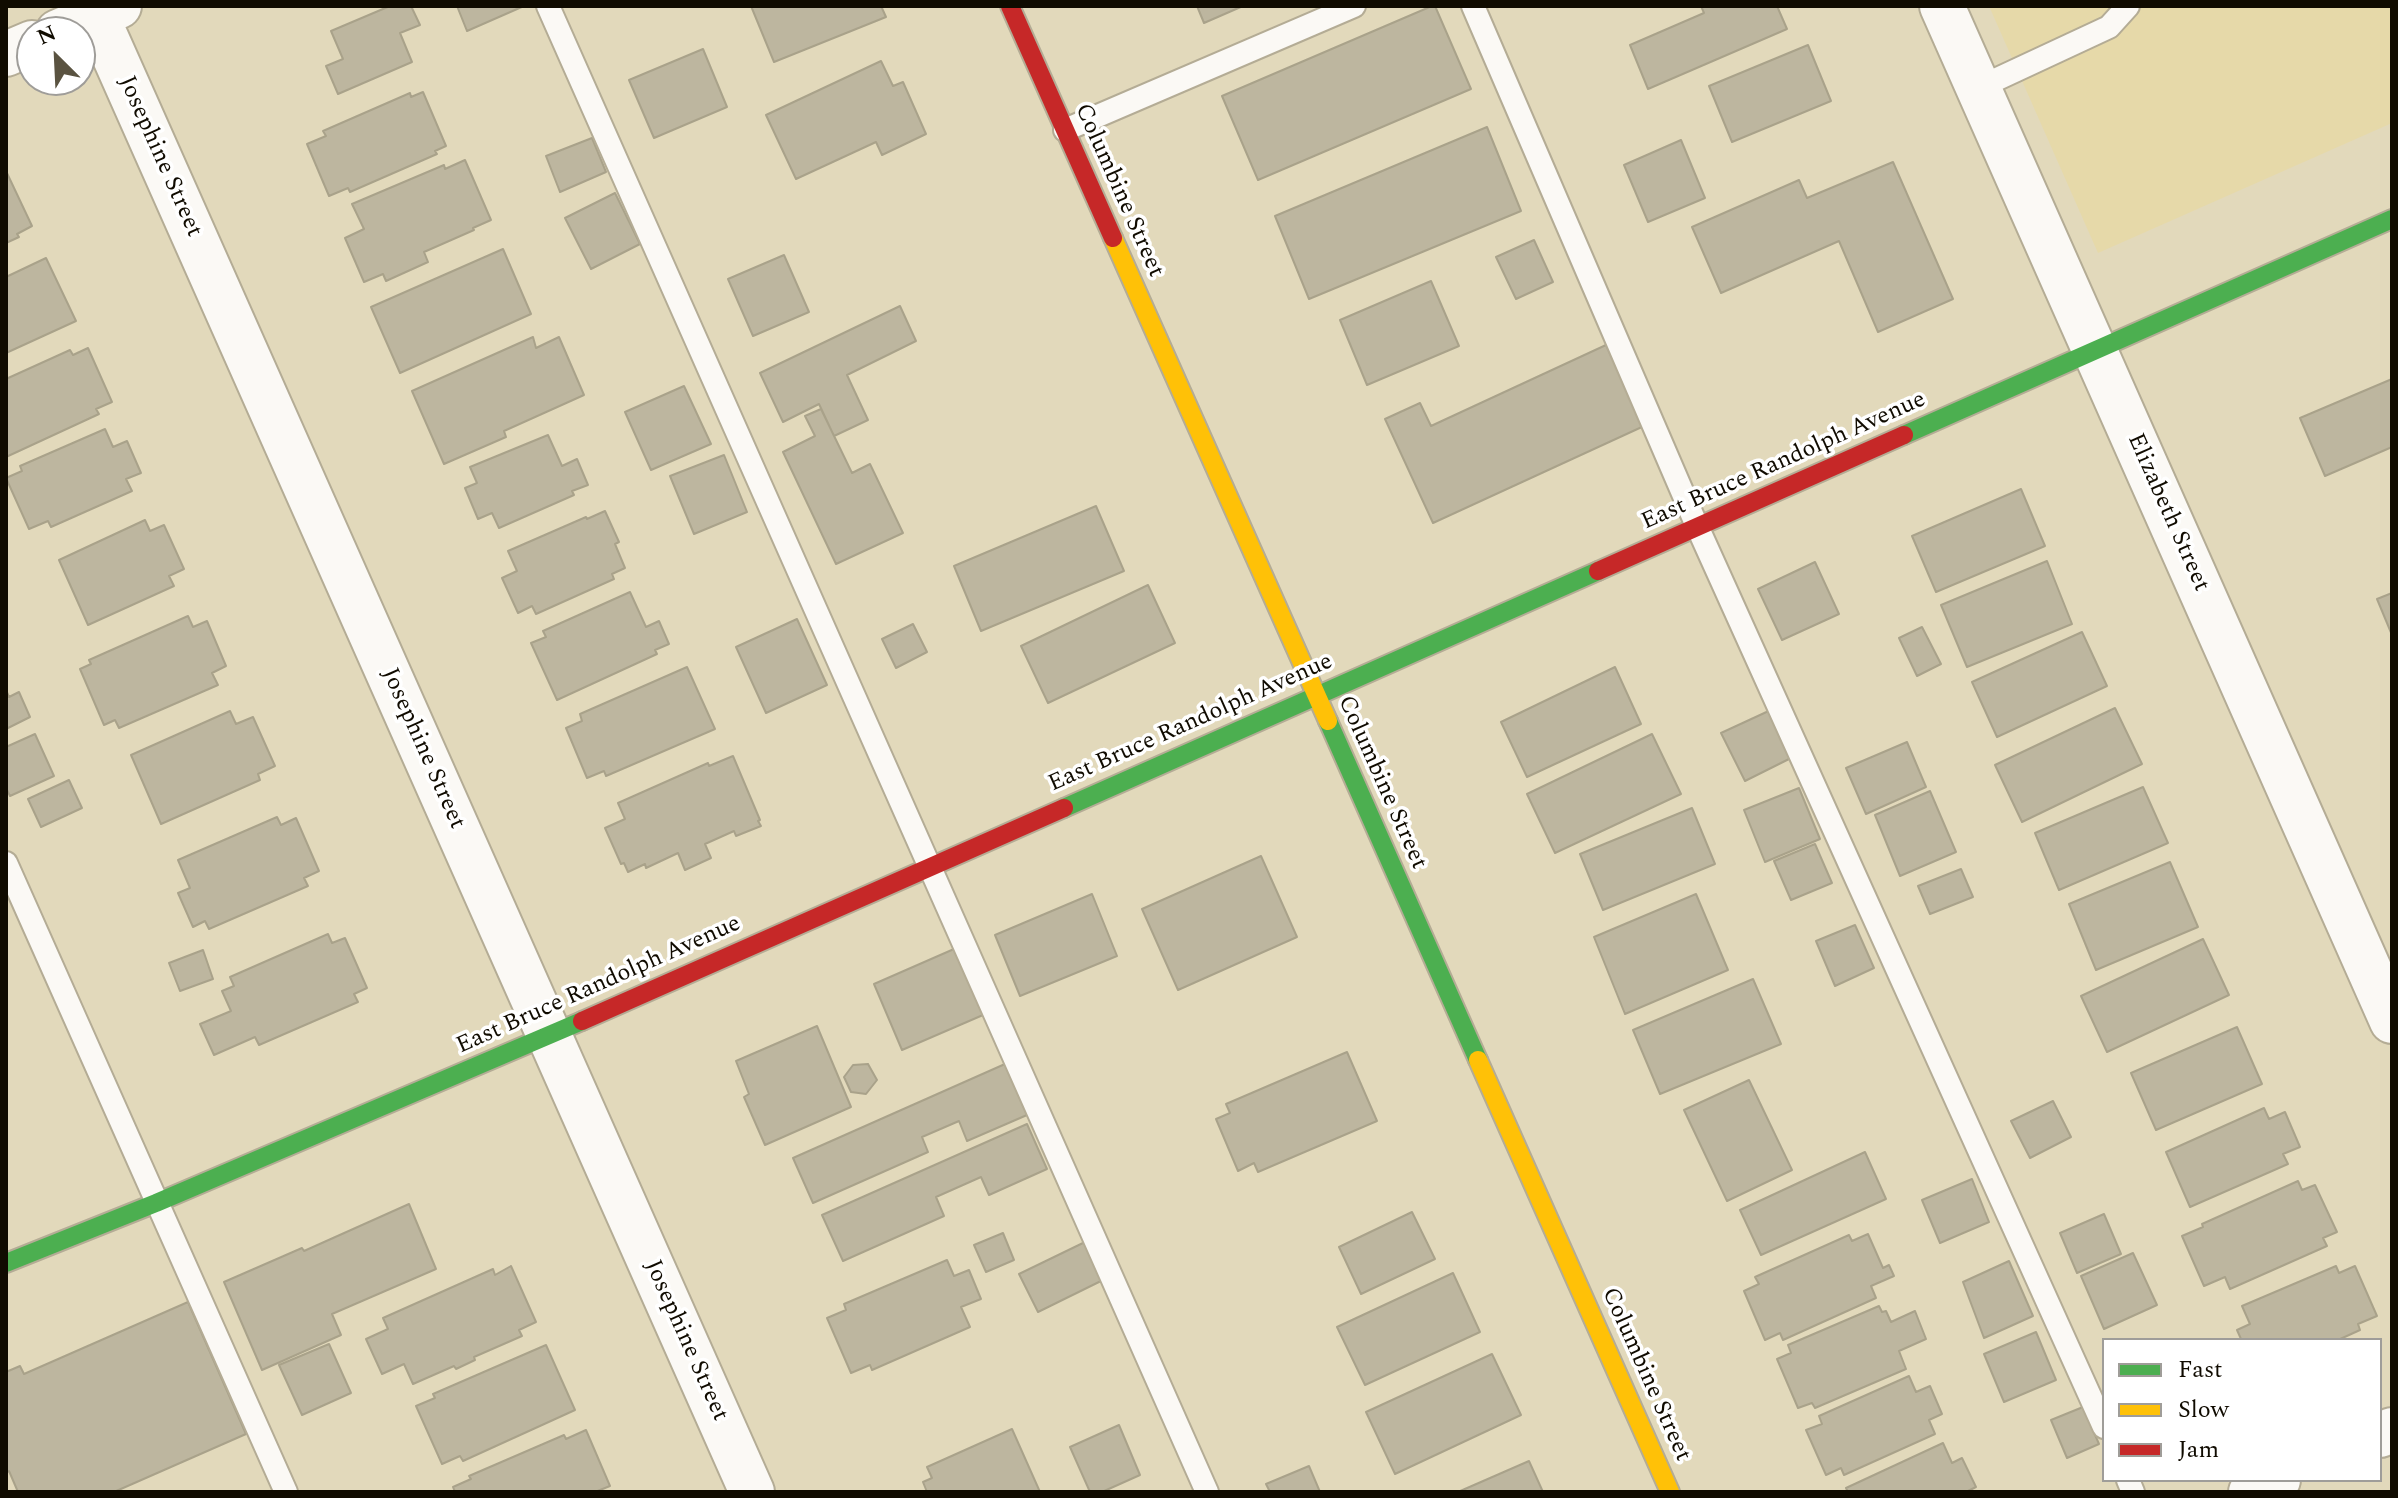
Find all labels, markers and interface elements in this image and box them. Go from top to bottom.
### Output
north arrow [16,16,96,96]
text: N [32,17,62,54]
street label: Josephine Street [111,72,207,242]
street label: Columbine Street [1067,100,1169,282]
street label: East Bruce Randolph Avenue [1637,386,1931,538]
street label: Elizabeth Street [2119,429,2215,597]
street label: East Bruce Randolph Avenue [1044,648,1338,800]
street label: Josephine Street [374,664,470,834]
street label: Columbine Street [1330,692,1432,874]
street label: East Bruce Randolph Avenue [452,910,746,1062]
street label: Josephine Street [637,1256,733,1426]
street label: Columbine Street [1594,1284,1696,1466]
legend [2102,1338,2382,1482]
text: Fast [2178,1352,2223,1388]
text: Slow [2178,1392,2229,1428]
text: Jam [2178,1432,2219,1468]

